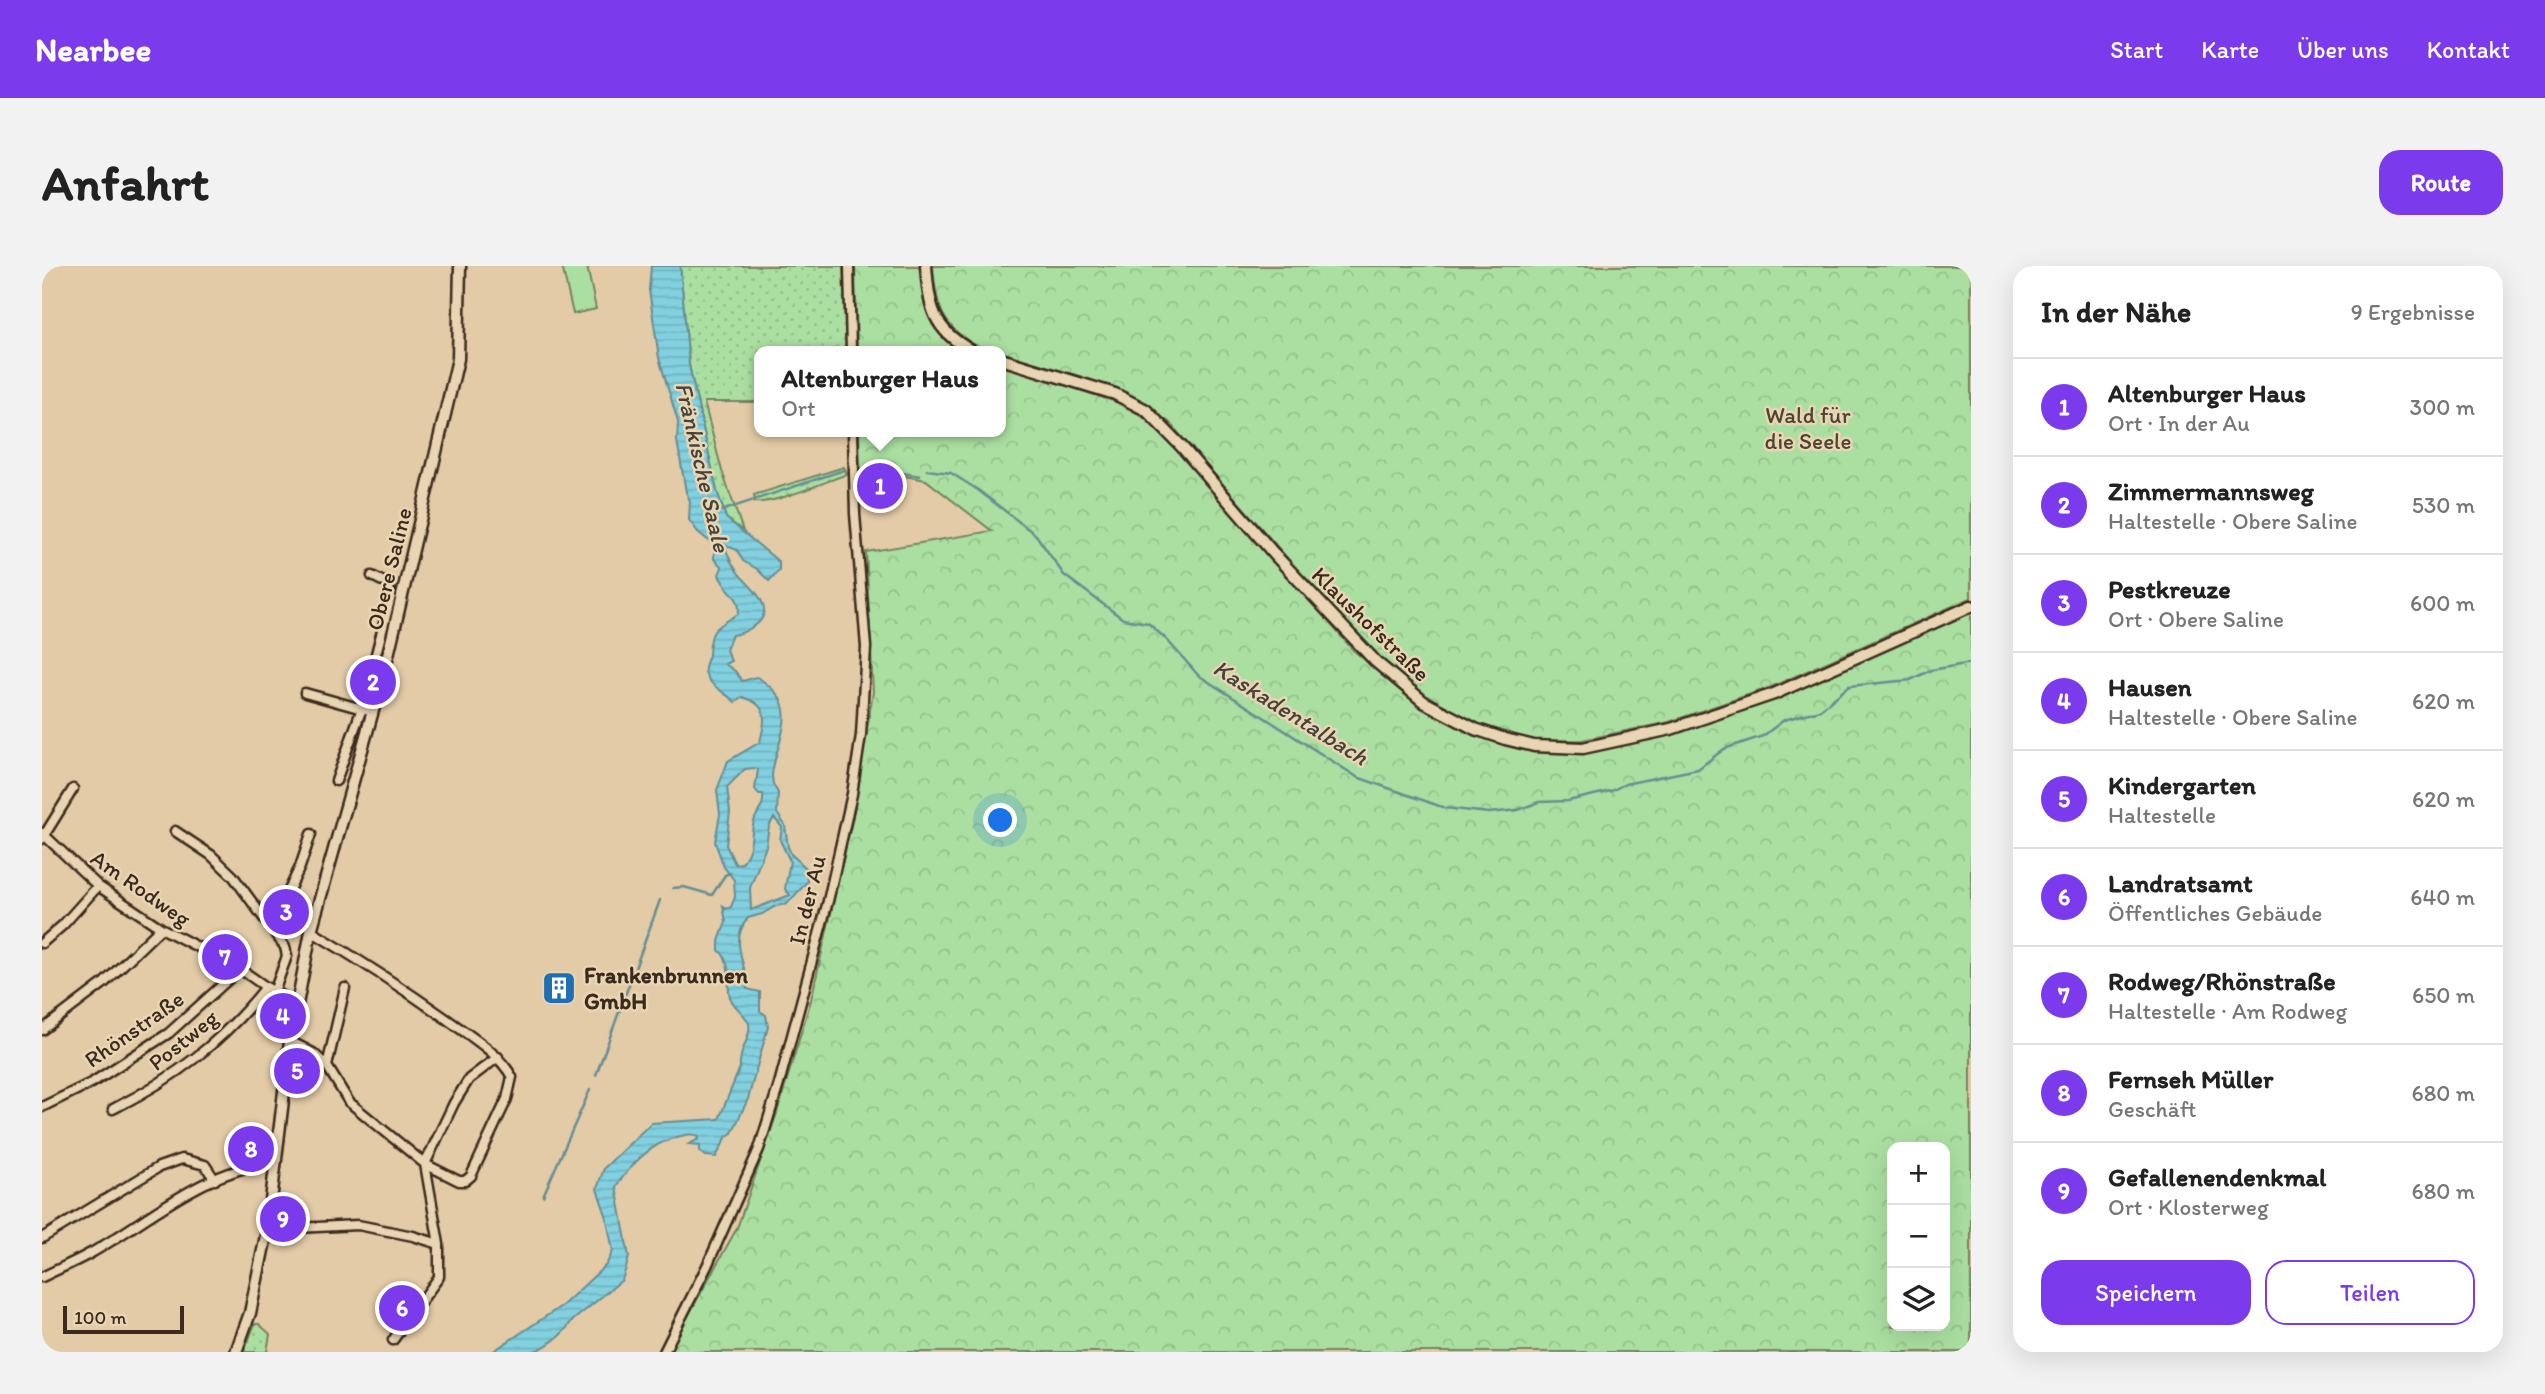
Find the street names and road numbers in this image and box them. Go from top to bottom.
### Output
street label: Obere Saline [360,505,418,633]
street label: Klaushofstraße [1306,561,1436,687]
street label: Am Rodweg [86,843,196,933]
street label: In der Au [782,852,832,948]
street label: Rhönstraße [79,985,189,1073]
street label: Postweg [143,1003,224,1077]

